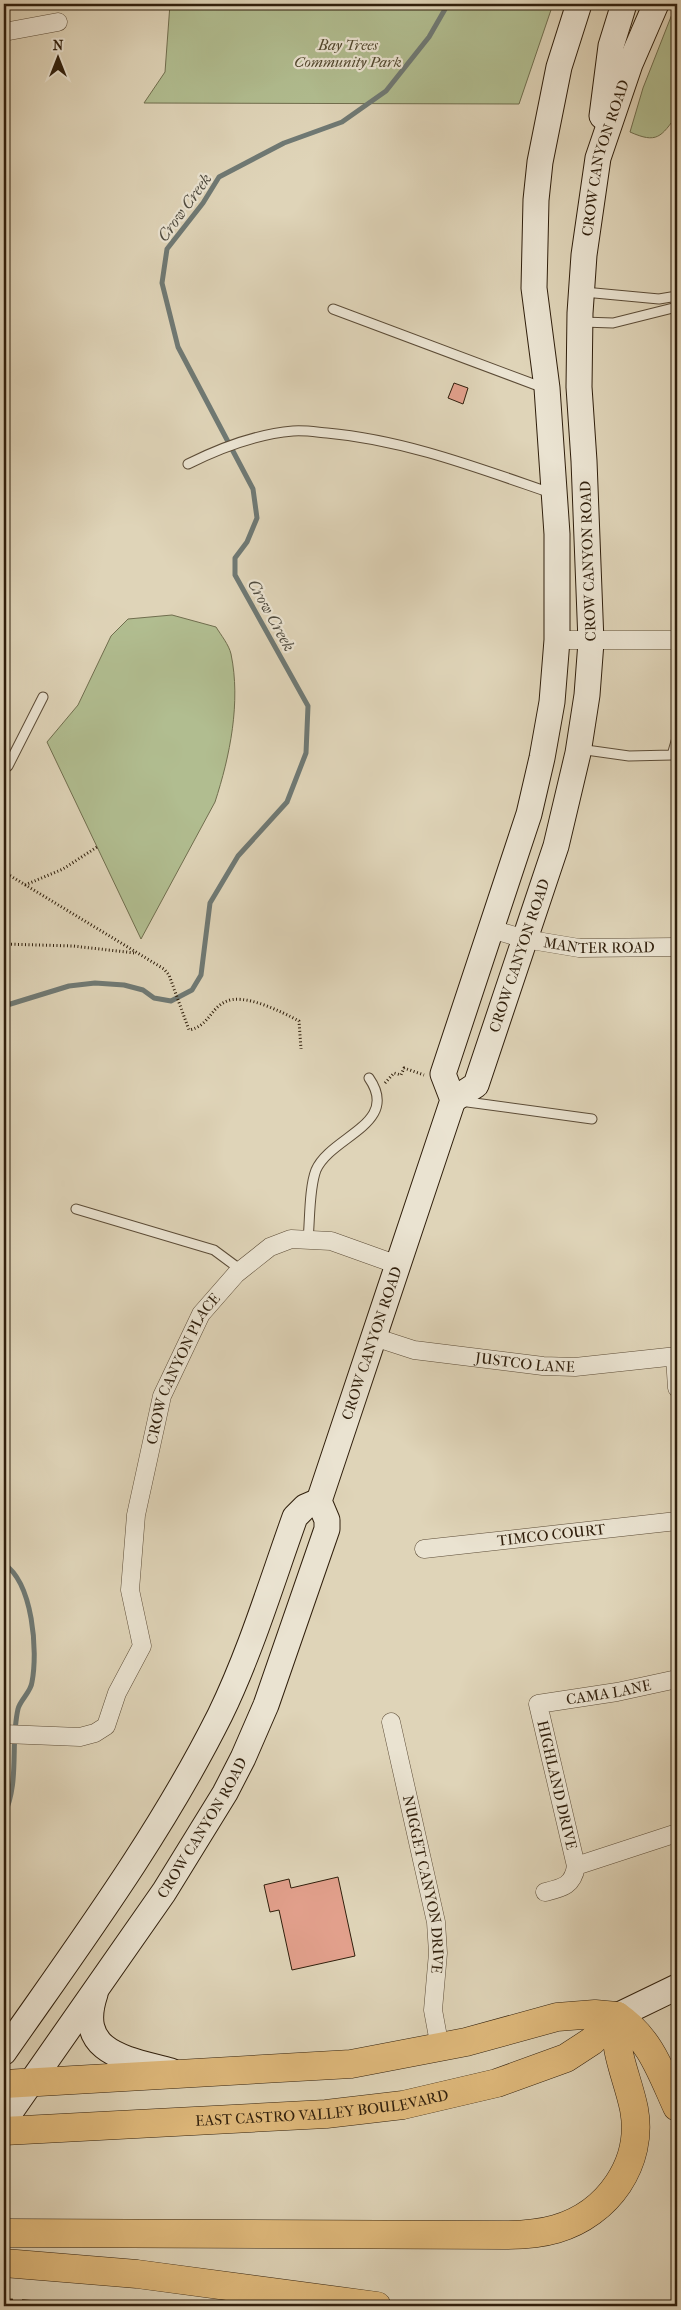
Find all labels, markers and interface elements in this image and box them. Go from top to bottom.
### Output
north arrow [32,32,82,82]
park label: Bay Trees Community Park [294,36,402,71]
text: N [53,37,64,54]
street label: CROW CANYON ROAD [578,77,633,237]
water label: Crow Creek [153,170,215,245]
street label: CROW CANYON ROAD [576,480,600,642]
water label: Crow Creek [244,576,299,654]
street label: CROW CANYON ROAD [485,876,553,1035]
street label: MANTER ROAD [542,933,655,957]
street label: CROW CANYON ROAD [338,1264,406,1422]
street label: CROW CANYON PLACE [143,1290,224,1446]
street label: JUSTCO LANE [473,1349,575,1376]
street label: TIMCO COURT [496,1520,607,1550]
street label: CAMA LANE [565,1676,653,1709]
street label: HIGHLAND DRIVE [533,1719,581,1851]
street label: CROW CANYON ROAD [153,1754,251,1902]
street label: NUGGET CANYON DRIVE [399,1794,447,1974]
street label: EAST CASTRO VALLEY BOULEVARD [195,2086,450,2130]

